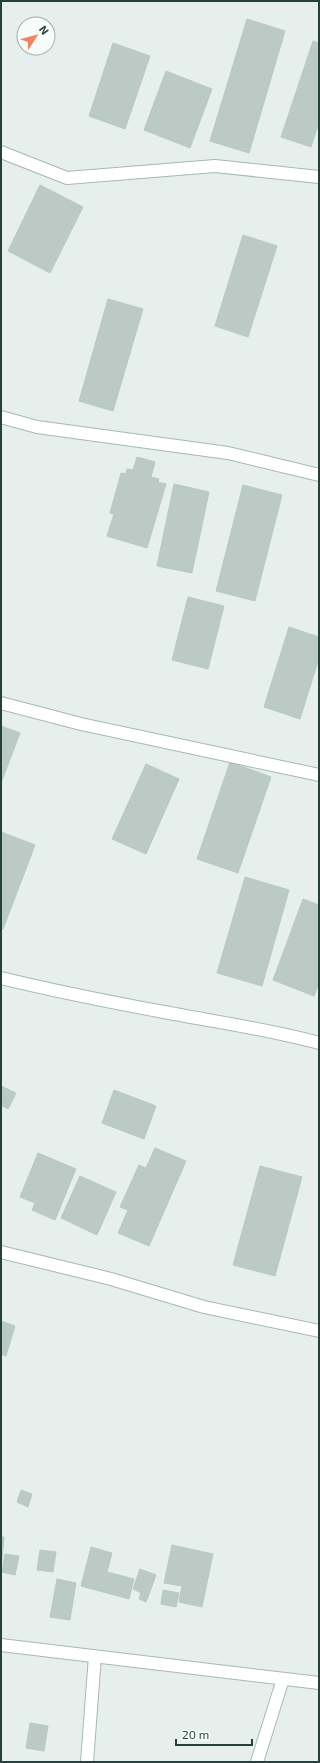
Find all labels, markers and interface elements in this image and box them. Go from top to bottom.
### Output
north arrow [16,16,56,56]
text: N [37,23,52,37]
scale bar [176,1721,252,1747]
text: 20 m [182,1727,209,1741]

